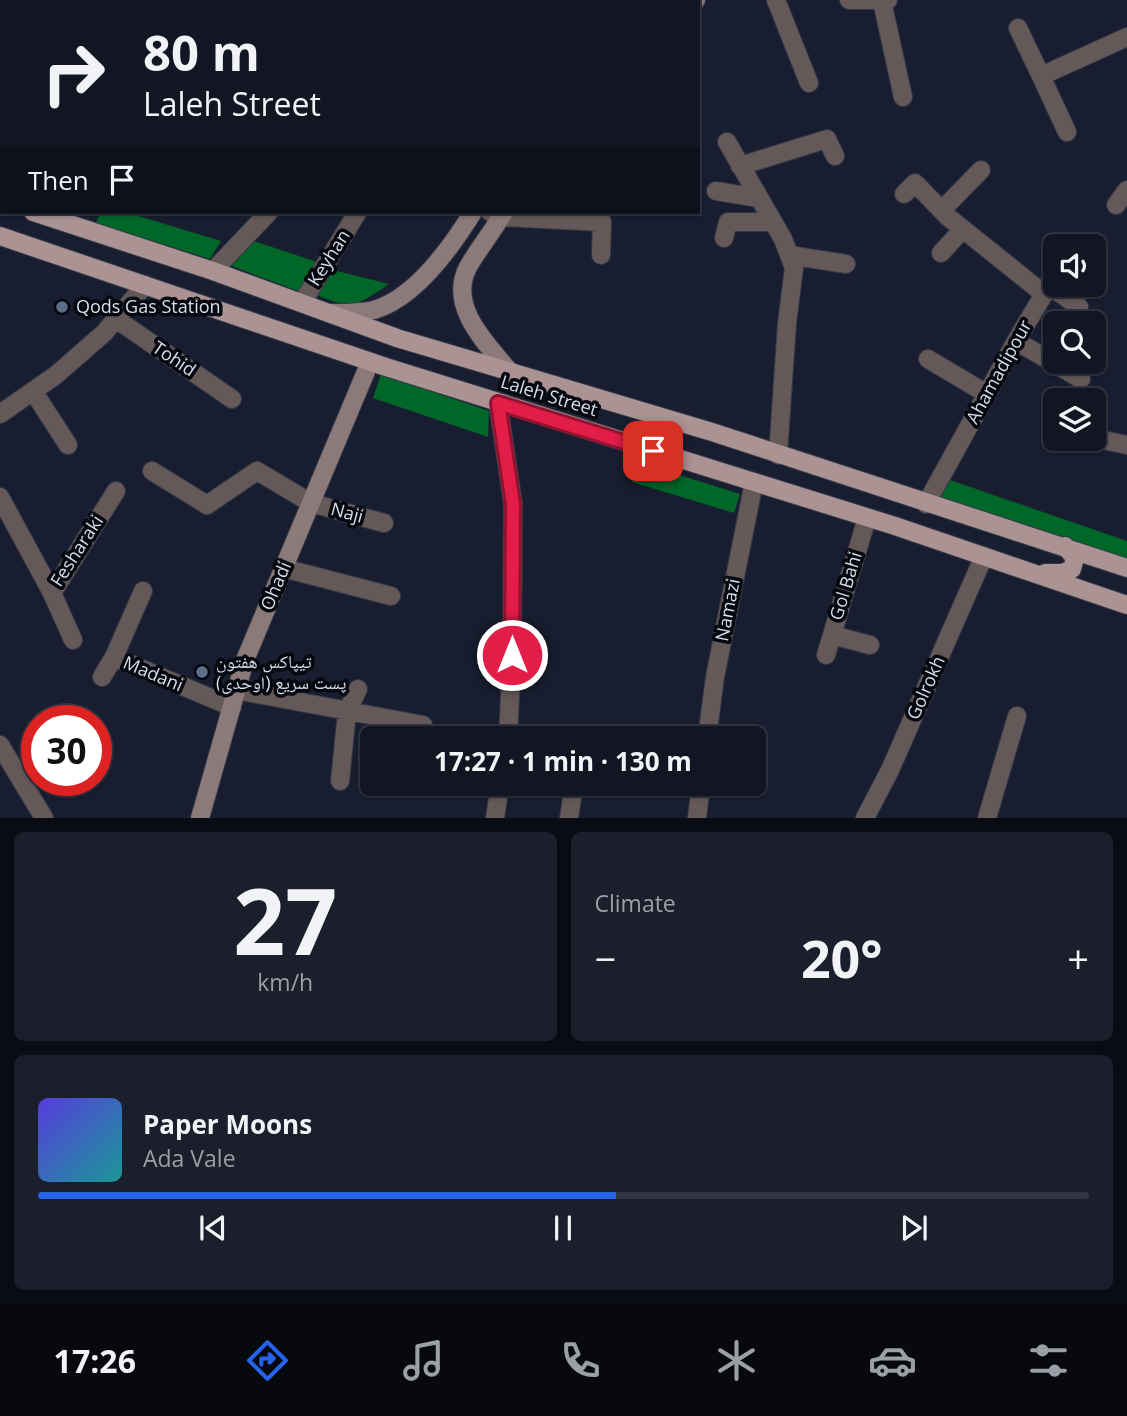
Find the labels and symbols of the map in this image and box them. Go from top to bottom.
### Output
street label: Keyhan [301,225,355,290]
place label: Qods Gas Station [76,294,221,318]
marker: Qods Gas Station [54,299,70,315]
street label: Ahamadipour [960,315,1037,428]
street label: Tohid [148,335,201,381]
street label: Laleh Street [498,369,601,421]
pin [623,421,683,481]
street label: Naji [328,496,366,528]
street label: Fesharaki [44,510,108,591]
street label: Gol Bahi [823,549,867,623]
street label: Ohadi [254,558,296,614]
street label: Namazi [709,576,745,643]
position arrow [475,618,549,692]
place label: تیپاکس هفتون (اوحدی) پست سریع [216,649,346,695]
street label: Madani [120,650,187,696]
street label: Golrokh [900,652,950,723]
marker: تیپاکس هفتون (اوحدی) پست سریع [194,664,210,680]
speed limit sign: 30 [21,705,112,796]

